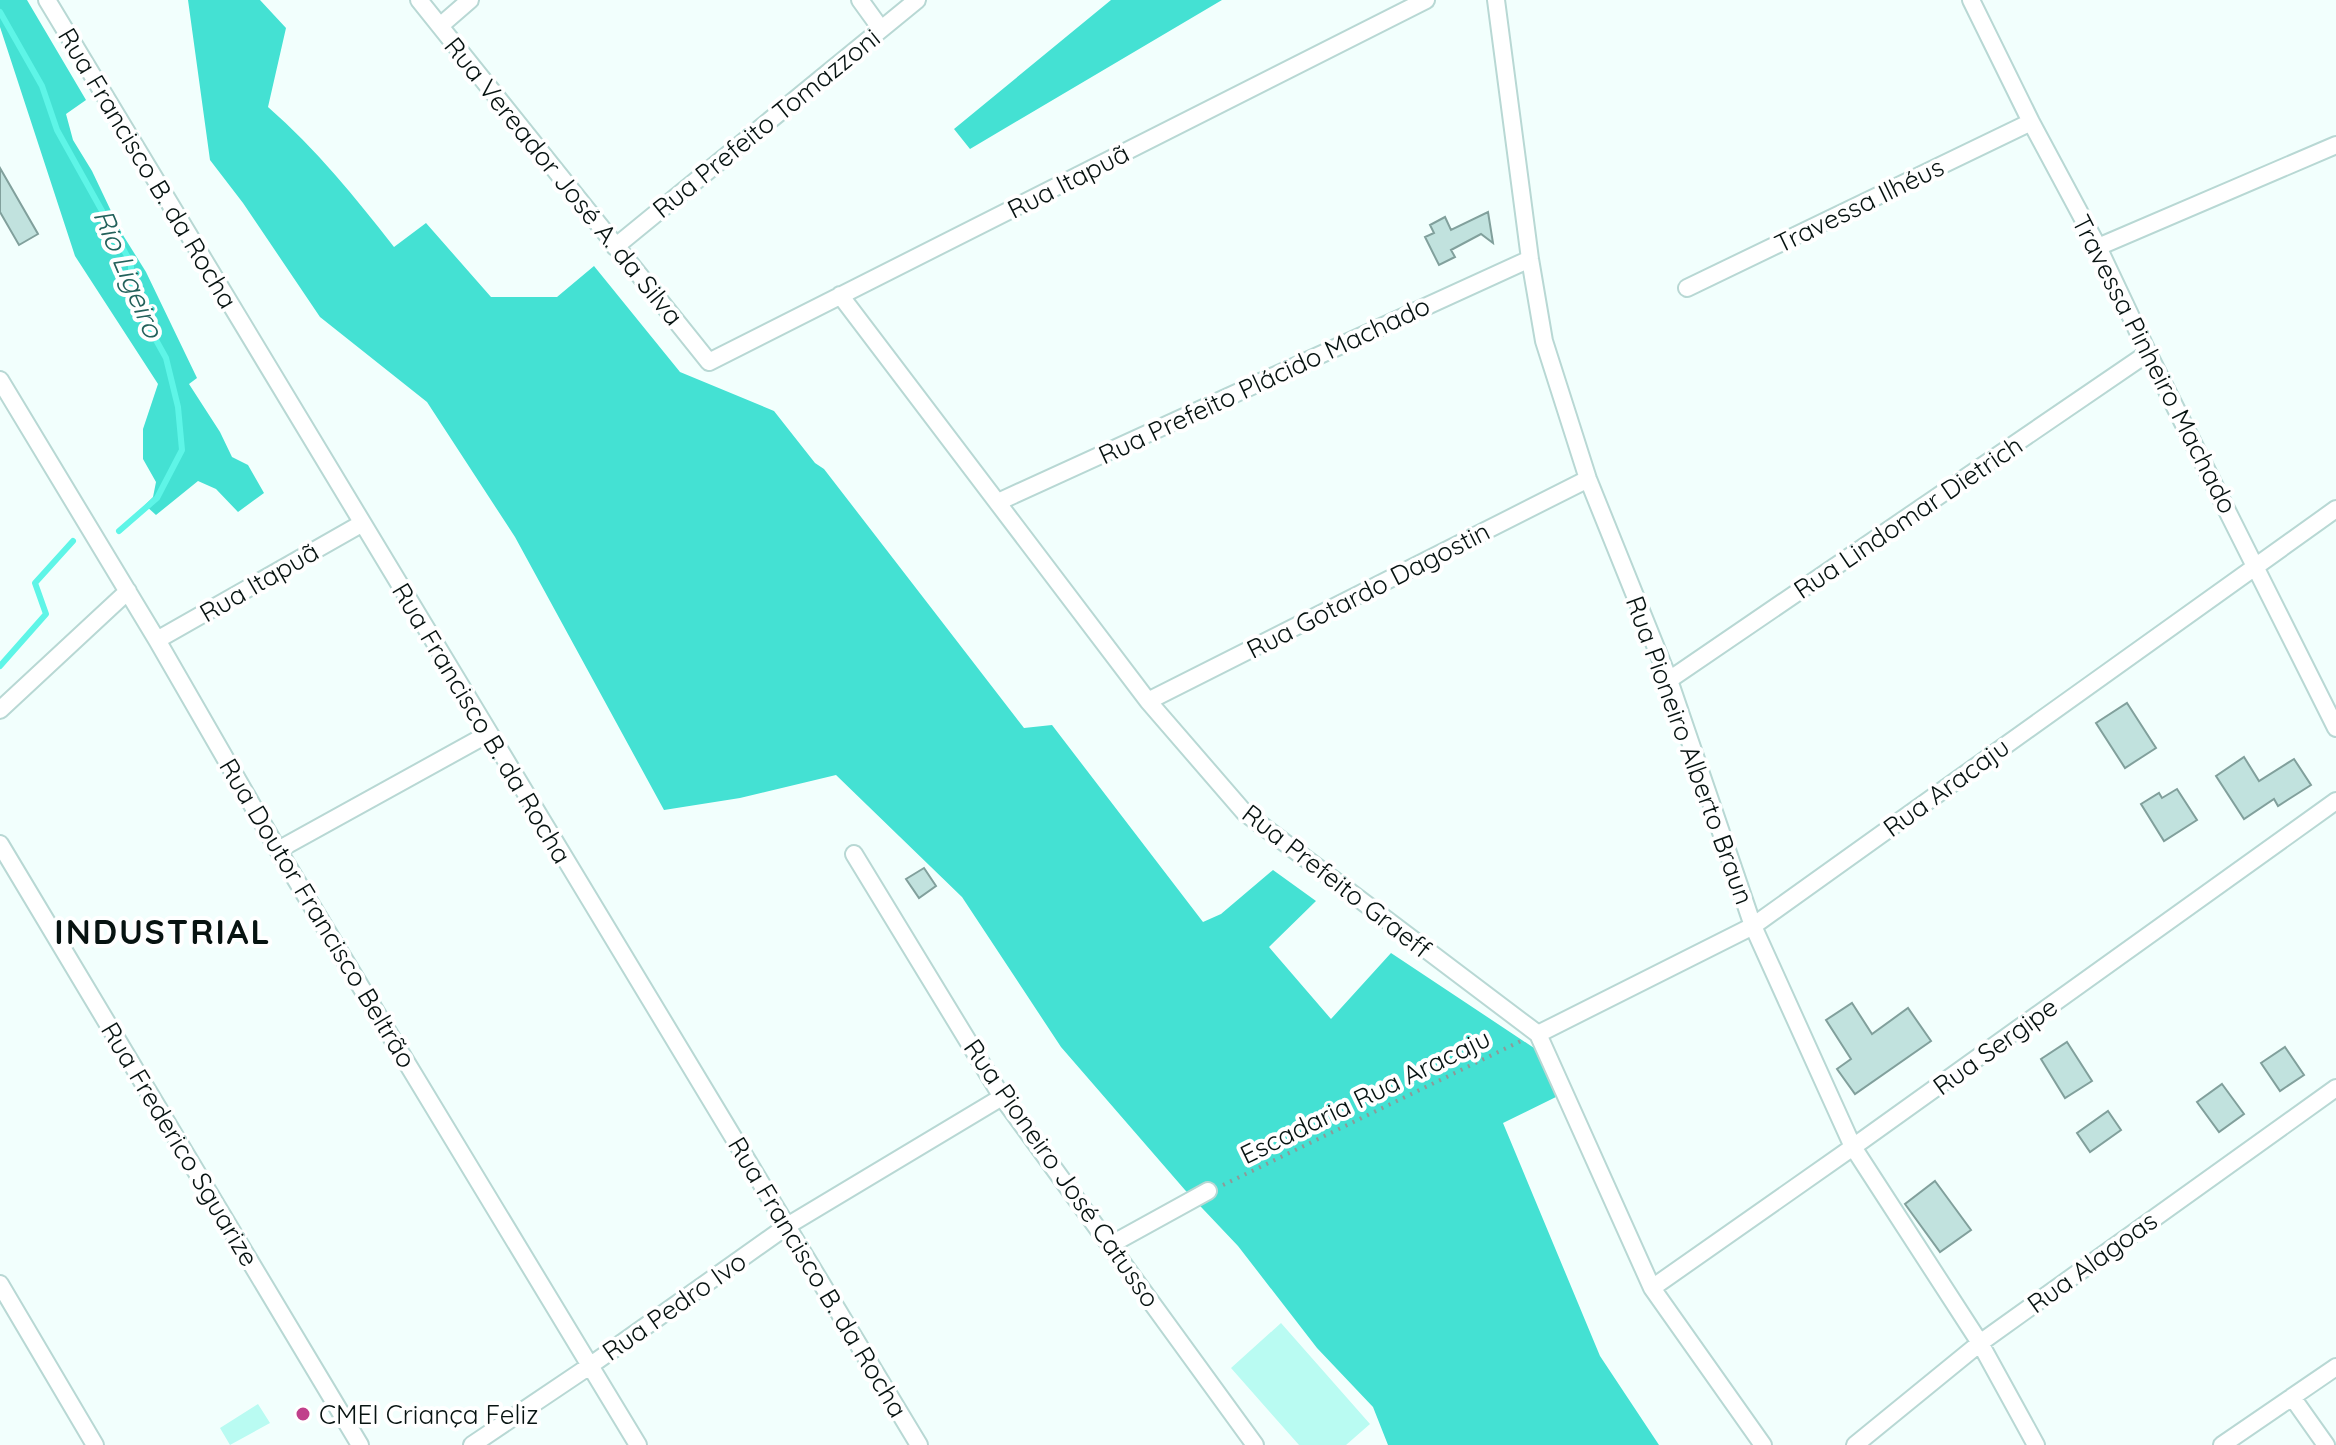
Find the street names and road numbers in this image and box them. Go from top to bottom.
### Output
street label: Rua Prefeito Tomazzoni [646,21,886,225]
street label: Rua Francisco B. da Rocha [51,22,245,314]
street label: Rua Vereador José A. da Silva [437,30,691,332]
street label: Rua Itapuã [1002,136,1134,226]
street label: Travessa Ilhéus [1769,150,1949,260]
street label: Travessa Pinheiro Machado [2065,209,2245,519]
street label: Rua Prefeito Plácido Machado [1093,289,1435,471]
street label: Rua Lindomar Dietrich [1787,428,2029,606]
street label: Rua Gotardo Dagostin [1241,514,1495,666]
street label: Rua Itapuã [194,535,324,629]
street label: Rua Francisco B. da Rocha [385,577,579,869]
street label: Rua Pioneiro Alberto Braun [1619,591,1761,909]
street label: Rua Aracaju [1876,730,2016,844]
street label: Rua Doutor Francisco Beltrão [212,752,424,1074]
street label: Rua Prefeito Graeff [1236,797,1439,965]
street label: Rua Sergipe [1926,990,2064,1102]
street label: Rua Frederico Sguarize [94,1016,266,1272]
street label: Escadaria Rua Aracaju [1235,1021,1495,1171]
street label: Rua Pioneiro José Catusso [957,1032,1167,1314]
street label: Rua Francisco B. da Rocha [721,1131,915,1423]
street label: Rua Alagoas [2021,1204,2163,1320]
street label: Rua Pedro Ivo [595,1244,753,1368]

